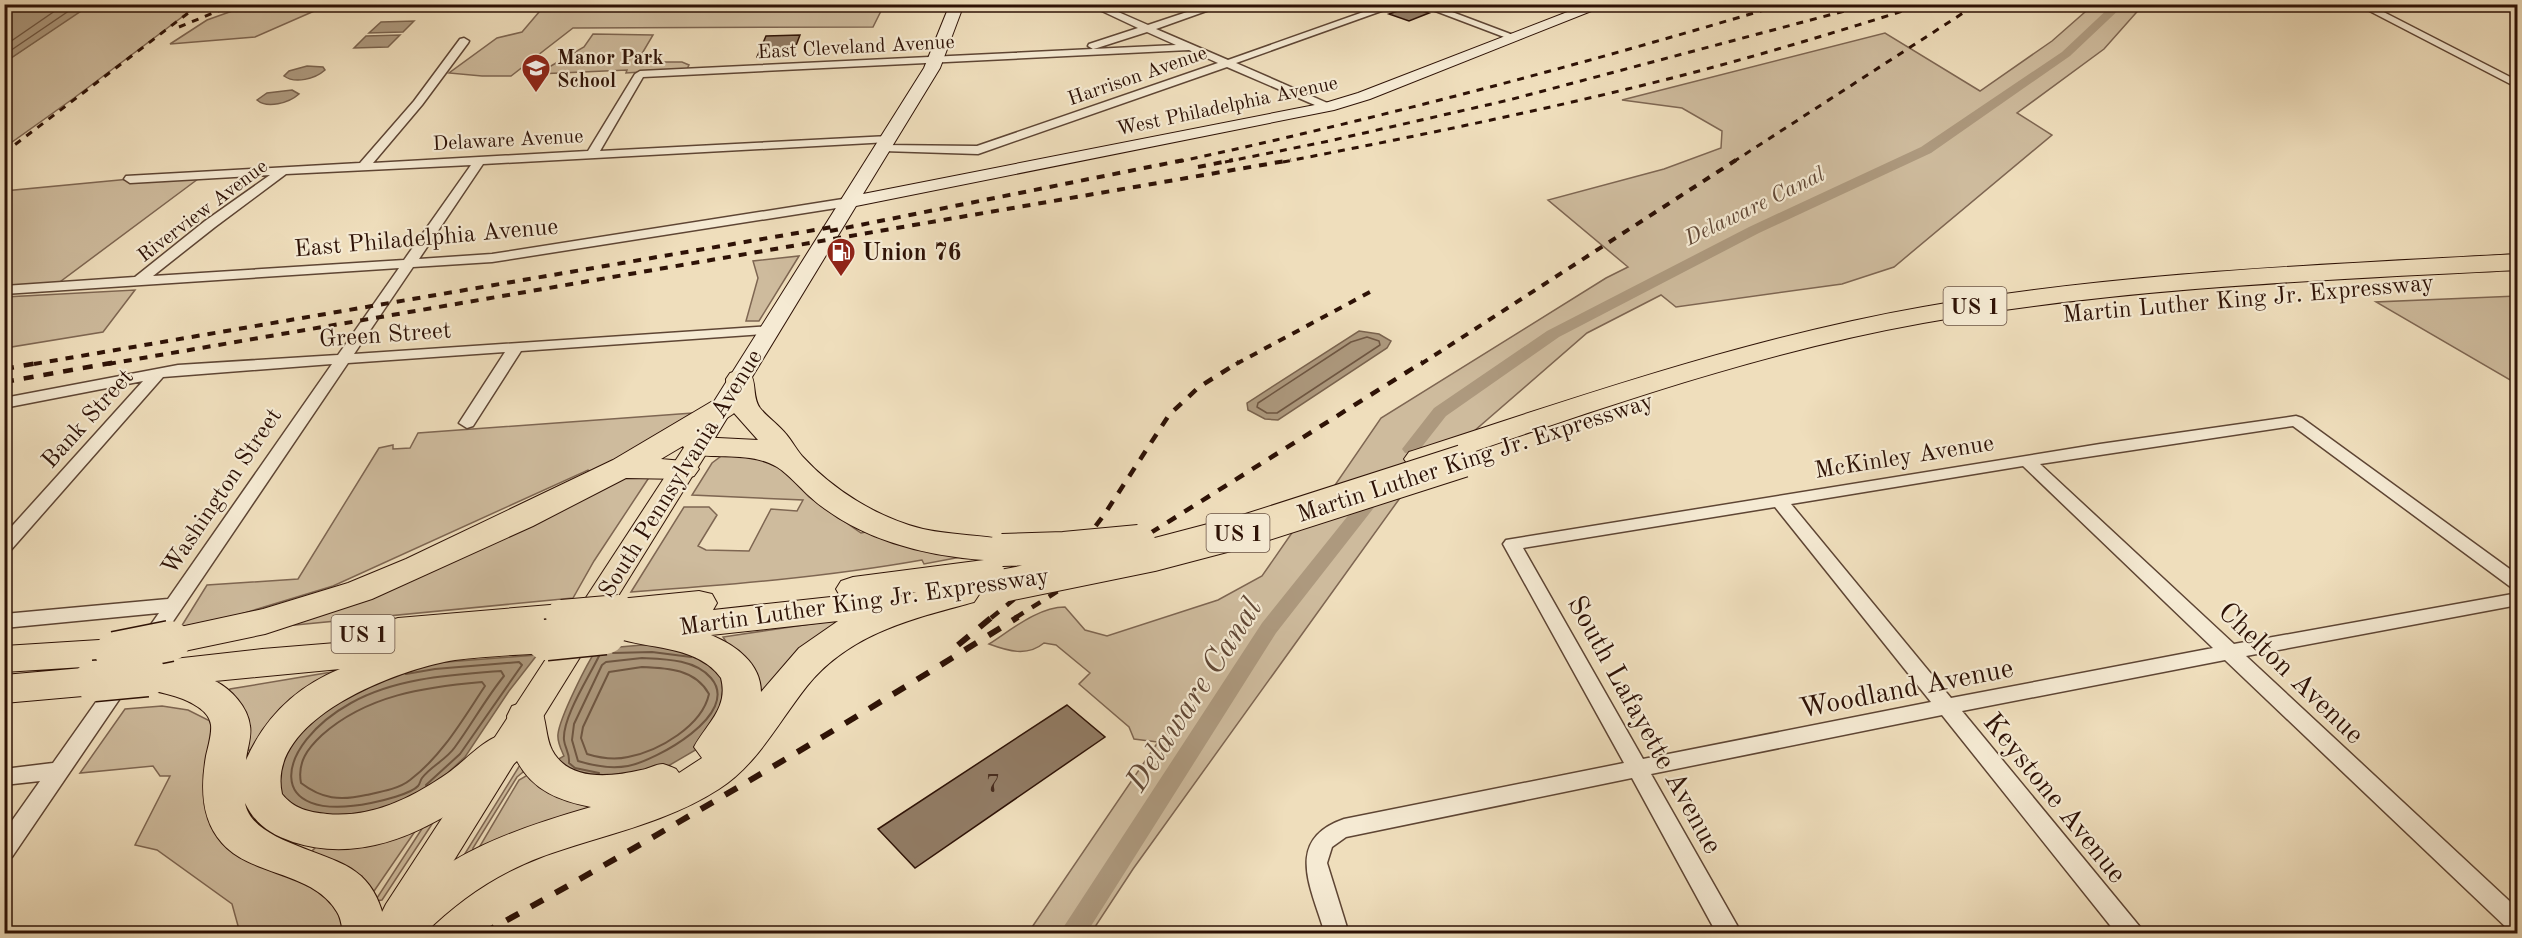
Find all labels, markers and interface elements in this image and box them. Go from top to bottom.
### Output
street label: East Cleveland Avenue [757,33,955,63]
street label: Harrison Avenue [1065,44,1210,110]
place label: Manor Park School [557,49,664,92]
school or university icon: Manor Park School [520,52,552,94]
street label: West Philadelphia Avenue [1115,74,1340,140]
street label: Delaware Avenue [432,127,584,155]
street label: Riverview Avenue [135,156,272,267]
water label: Delaware Canal [1680,163,1829,251]
street label: East Philadelphia Avenue [293,215,559,262]
fuel station icon: Union 76 [825,236,857,278]
place label: Union 76 [862,242,962,266]
street label: Martin Luther King Jr. Expressway [2061,272,2435,328]
road number: US 1 [1944,287,2006,325]
street label: Green Street [318,319,452,353]
street label: South Pennsylvania Avenue [595,346,768,602]
street label: Bank Street [38,365,139,474]
street label: Martin Luther King Jr. Expressway [1295,390,1657,528]
street label: Washington Street [158,405,287,580]
street label: McKinley Avenue [1813,432,1996,484]
road number: US 1 [1206,514,1270,552]
street label: Martin Luther King Jr. Expressway [678,565,1051,641]
street label: South Lafayette Avenue [1561,592,1726,859]
water label: Delaware Canal [1121,593,1270,799]
street label: Chelton Avenue [2212,598,2368,750]
road number: US 1 [332,615,394,653]
street label: Woodland Avenue [1797,655,2016,724]
street label: Keystone Avenue [1977,709,2130,889]
house number: 7 [985,772,1001,798]

